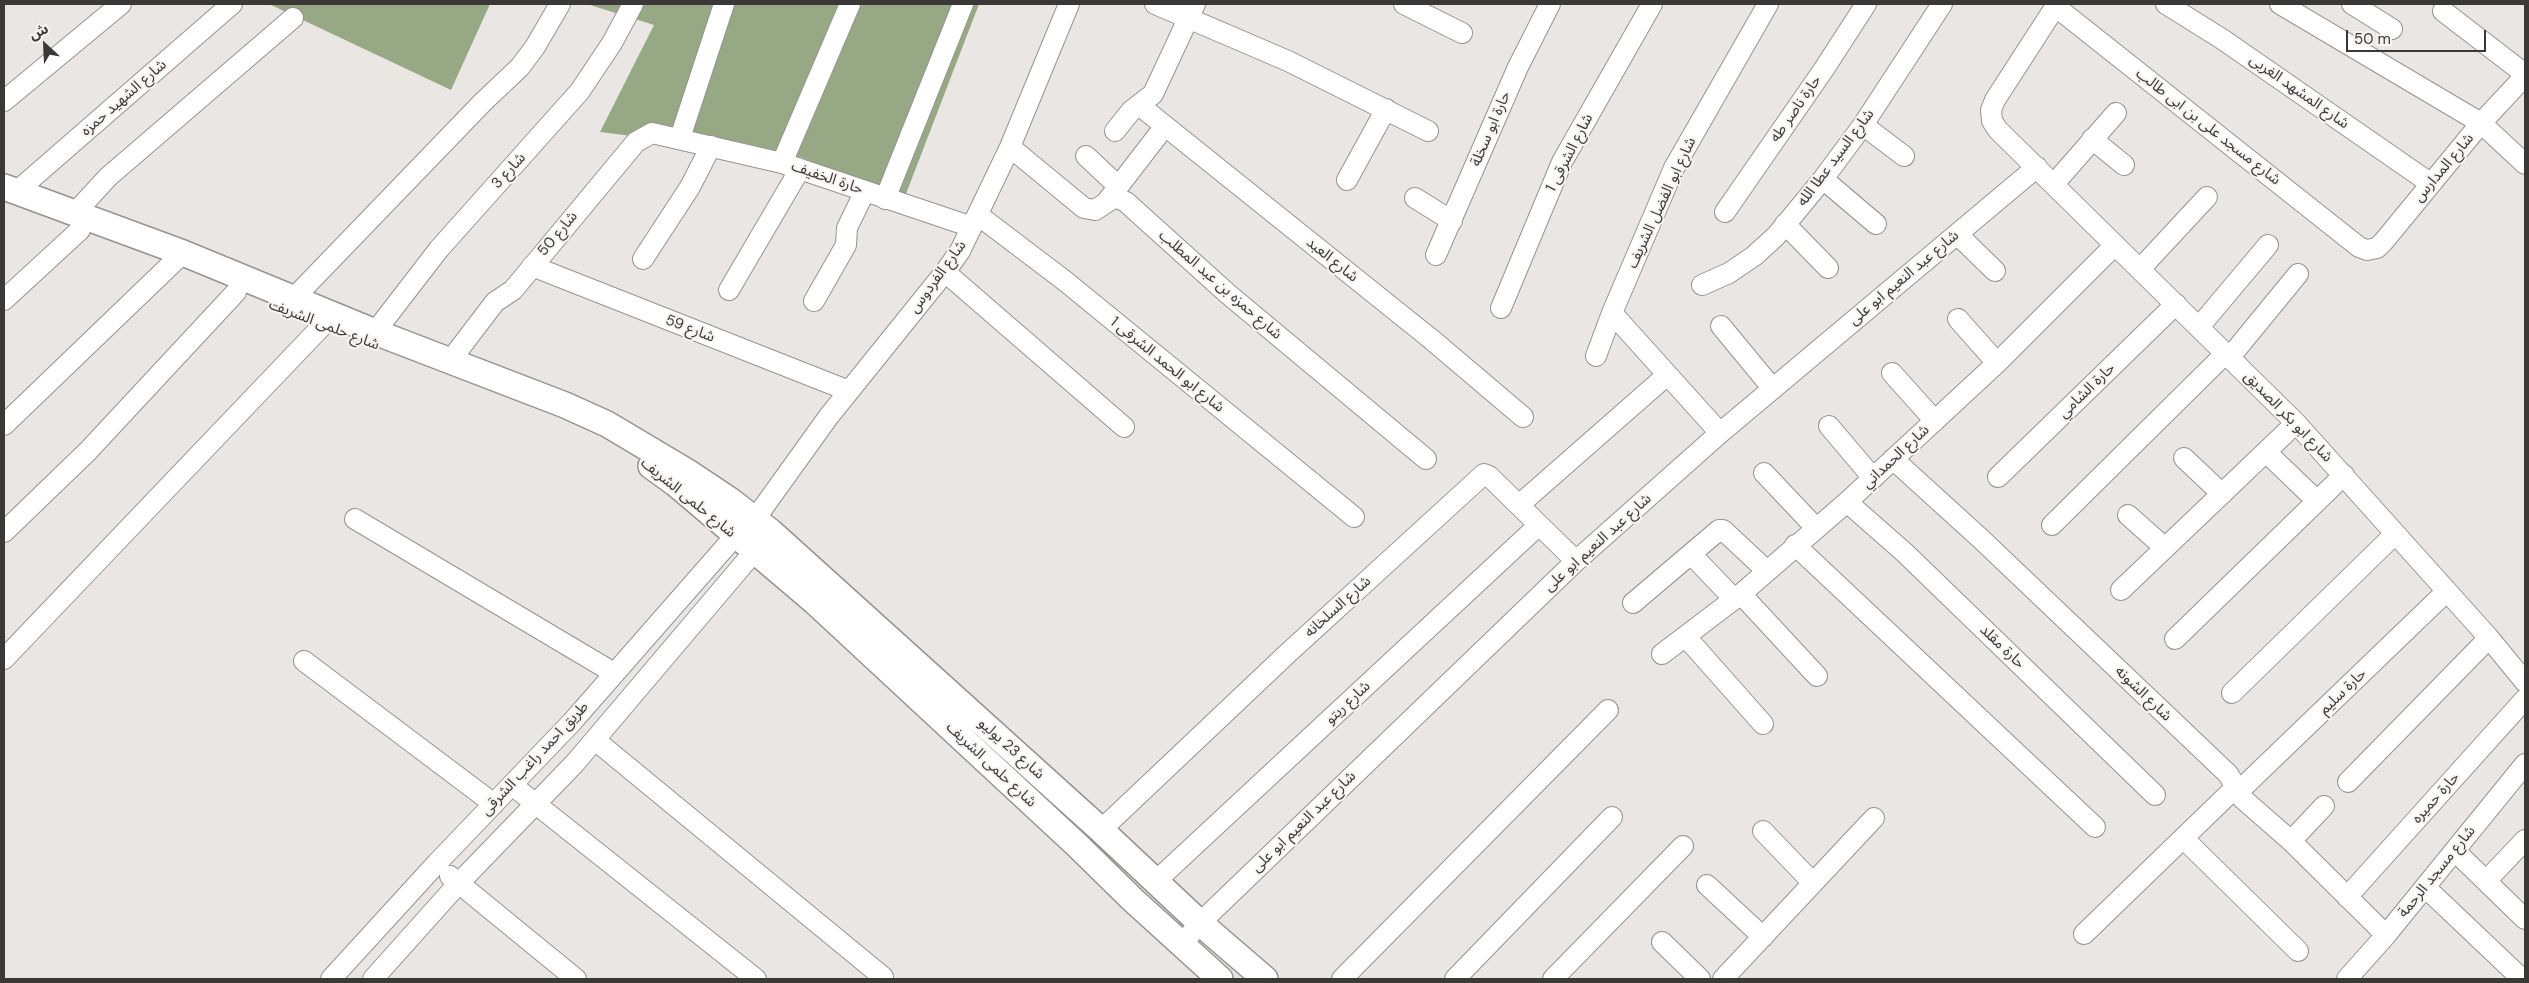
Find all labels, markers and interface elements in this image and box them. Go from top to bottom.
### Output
text: ش [26,19,51,44]
north arrow [20,20,70,70]
scale bar [2349,20,2489,52]
text: 50 m [2354,29,2391,49]
street label: شارع المشهد الغربى [2246,51,2352,133]
street label: شارع الشهيد حمزه [78,56,170,140]
street label: شارع مسجد على بن ابى طالب [2132,65,2284,189]
street label: حارة ناصر طه [1766,72,1826,146]
street label: حارة ابو سخلة [1467,89,1515,169]
street label: شارع السيد عطا الله [1794,106,1878,210]
street label: شارع الشرقى 1 [1543,111,1597,195]
street label: شارع المدارس [2410,130,2478,206]
street label: شارع ابو الفضل الشريف [1624,135,1700,271]
street label: شارع 3 [488,149,530,193]
street label: حارة الخفيف [789,157,865,199]
street label: شارع 50 [534,208,582,260]
street label: شارع حمزه بن عبد المطلب [1155,227,1285,343]
street label: شارع عبد النعيم ابو على [1845,227,1963,329]
street label: شارع العبد [1302,234,1362,286]
street label: شارع الفردوس [906,237,970,317]
street label: شارع حلمى الشريف [266,296,382,354]
street label: شارع 59 [663,311,717,347]
street label: شارع ابو الحمد الشرقى 1 [1106,313,1228,417]
street label: حارة الشامي [2055,360,2119,422]
street label: شارع ابو بكر الصديق [2240,368,2336,466]
street label: شارع الحمداني [1859,421,1933,493]
street label: شارع حلمى الشريف [637,454,739,542]
street label: شارع عبد النعيم ابو على [1541,490,1655,596]
street label: شارع السلخانه [1301,572,1375,642]
street label: حارة مقلد [1976,621,2028,673]
street label: شارع الشونه [2111,663,2175,725]
street label: حارة سليم [2316,665,2370,719]
street label: شارع ريتو [1322,678,1374,728]
street label: طريق احمد راغب الشرقى [477,698,593,820]
street label: شارع 23 يوليو [974,715,1048,783]
street label: شارع حلمى الشريف [942,719,1040,811]
street label: شارع عبد النعيم ابو على [1248,768,1360,876]
street label: حارة حميره [2408,769,2464,827]
street label: شارع مسجد الرحمة [2394,822,2480,922]

